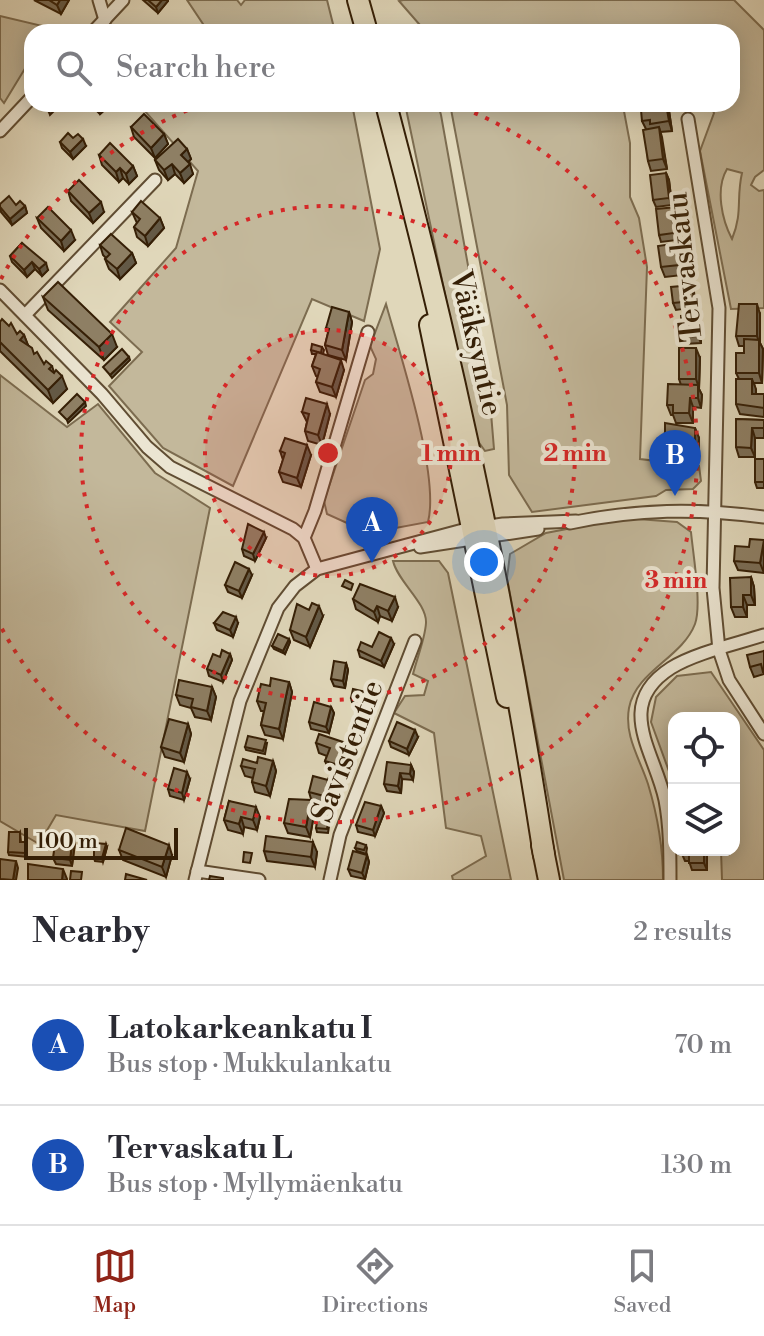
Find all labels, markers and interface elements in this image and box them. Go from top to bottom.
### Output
search box [24,24,740,112]
icon: search [52,46,96,90]
text: Search here [116,49,276,87]
street label: Tervaskatu [658,190,712,344]
street label: Vääksyntie [441,266,511,420]
pin: B [649,430,701,496]
centre of rings [314,439,342,467]
text: 1 min [421,439,481,469]
text: 2 min [543,439,607,469]
pin: A [346,497,398,563]
your location [464,542,504,582]
text: 3 min [645,566,708,596]
street label: Savistentie [303,675,392,828]
map controls [668,712,740,856]
button: locate [668,712,740,784]
button: layers [668,784,740,856]
scale bar [24,824,178,860]
text: 100 m [36,828,98,855]
text: Nearby [32,911,150,953]
text: 2 results [633,916,732,948]
text: Latokarkeankatu I [108,1010,372,1048]
text: A [49,1029,67,1061]
text: 70 m [674,1029,732,1061]
text: Bus stop · Mukkulankatu [108,1048,391,1080]
text: Tervaskatu L [108,1130,292,1168]
text: B [48,1149,68,1181]
text: 130 m [661,1149,732,1181]
text: Bus stop · Myllymäenkatu [108,1168,403,1200]
tab: Map [93,1244,137,1319]
tab: Directions [322,1244,428,1319]
tab: Saved [614,1244,671,1319]

